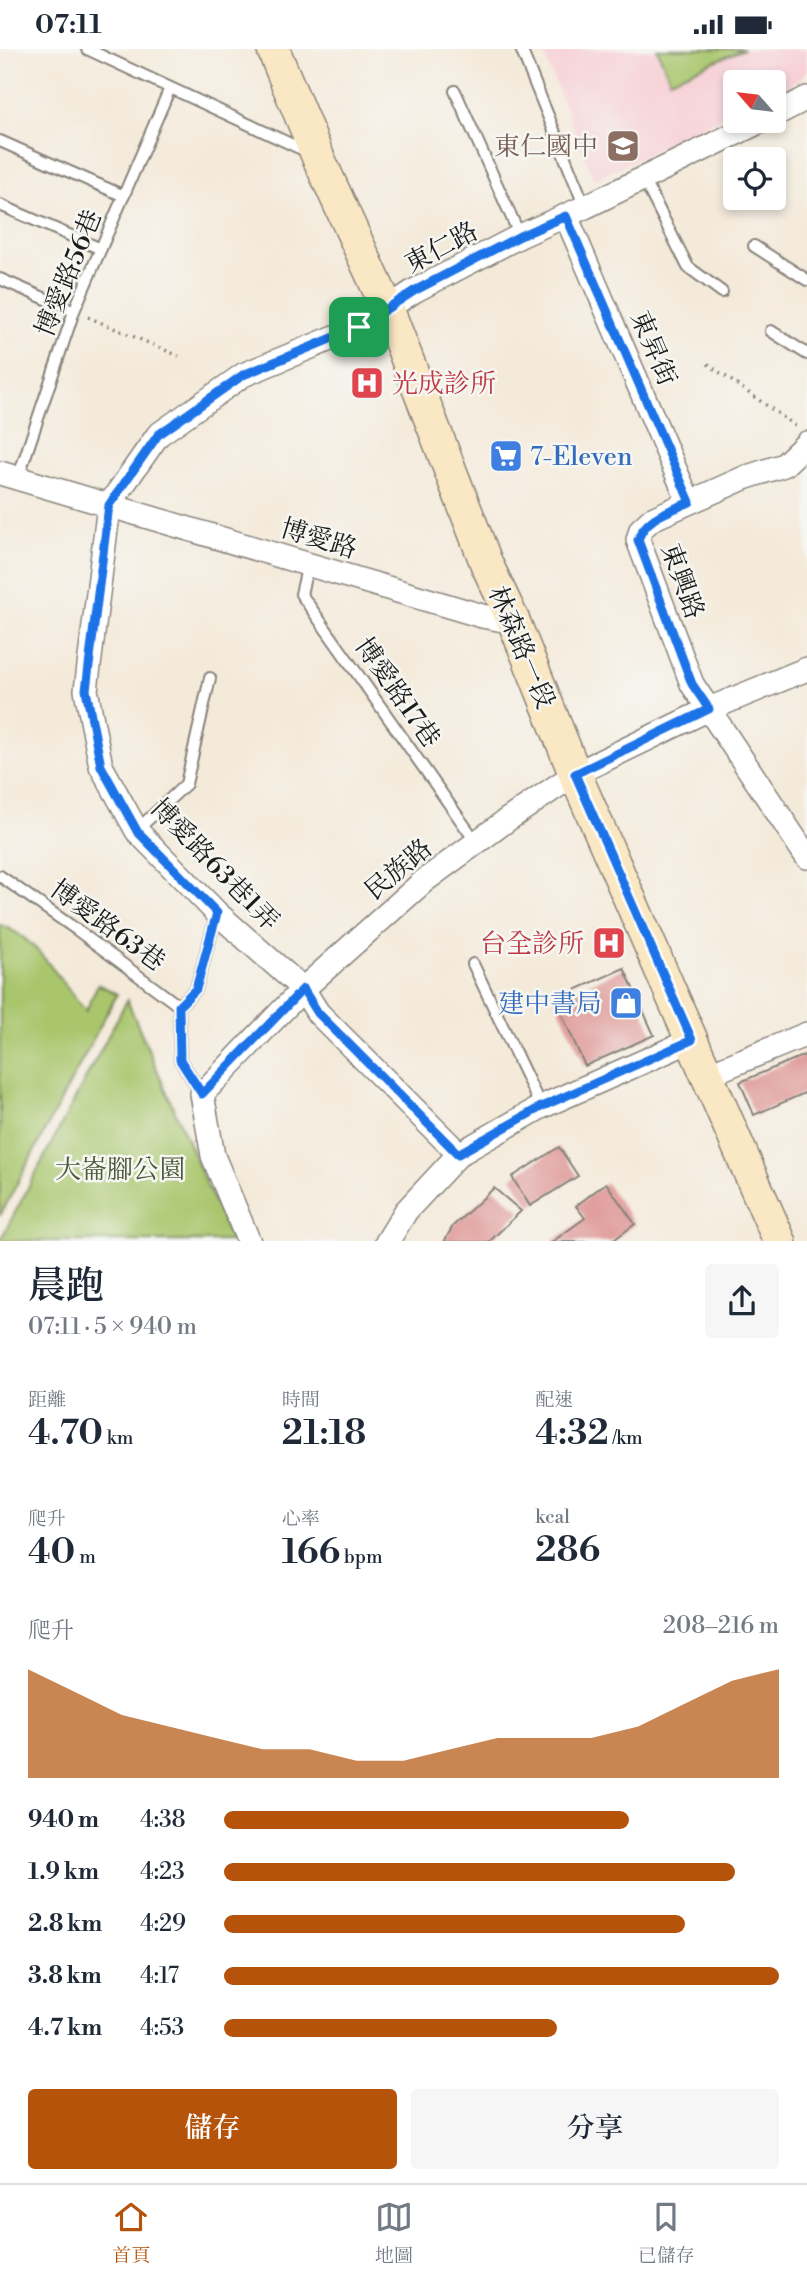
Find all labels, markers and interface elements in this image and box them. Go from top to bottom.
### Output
text: 07:11 [35,9,102,41]
north arrow [723,70,786,133]
map controls [723,70,786,210]
school or university icon: 東仁國中 [604,127,642,165]
place label: 東仁國中 [494,131,598,163]
button: locate [723,147,786,210]
street label: 博愛路56巷 [29,205,109,342]
street label: 東仁路 [400,215,483,280]
pin [329,297,389,357]
street label: 東昇街 [623,306,683,391]
icon: arrive [340,308,378,346]
hospital icon: 光成診所 [348,364,386,402]
place label: 光成診所 [392,368,496,400]
supermarket icon: 7-Eleven [487,437,525,475]
place label: 7-Eleven [530,441,632,473]
street label: 博愛路 [277,512,361,566]
street label: 東興路 [654,539,710,623]
street label: 林森路一段 [481,581,561,713]
street label: 博愛路17巷 [348,631,447,754]
street label: 博愛路63巷1弄 [143,792,285,937]
street label: 民族路 [358,832,439,907]
street label: 博愛路63巷 [44,873,171,978]
hospital icon: 台全診所 [590,924,628,962]
place label: 台全診所 [480,928,584,960]
shop icon: 建中書局 [607,984,645,1022]
place label: 建中書局 [498,988,602,1020]
park label: 大崙腳公園 [55,1154,185,1186]
text: 晨跑 [28,1263,104,1310]
button: share [705,1264,779,1338]
text: 07:11 · 5 × 940 m [28,1313,197,1341]
text: 距離 [28,1388,66,1412]
text: 時間 [282,1388,320,1412]
text: 配速 [535,1388,573,1412]
text: 4.70 [28,1412,103,1455]
text: 21:18 [282,1412,366,1455]
text: 4:32 [535,1412,609,1455]
text: km [103,1426,133,1450]
text: /km [609,1426,643,1450]
text: kcal [535,1505,570,1529]
text: 爬升 [28,1507,66,1531]
text: 心率 [282,1507,320,1531]
text: 286 [535,1529,600,1572]
text: 40 [28,1531,75,1574]
text: 166 [282,1531,340,1574]
text: m [75,1545,96,1569]
text: bpm [340,1545,383,1569]
text: 208–216 m [663,1612,779,1640]
text: 爬升 [28,1617,74,1645]
text: 940 m [28,1806,99,1834]
text: 4:38 [140,1806,186,1834]
text: 1.9 km [28,1858,99,1886]
text: 4:23 [140,1858,185,1886]
text: 2.8 km [28,1910,102,1938]
text: 4:29 [140,1910,186,1938]
text: 3.8 km [28,1962,102,1990]
text: 4:17 [140,1962,179,1990]
text: 4.7 km [28,2014,102,2042]
text: 4:53 [140,2014,184,2042]
button: 儲存 [28,2089,397,2169]
button: 分享 [411,2089,779,2169]
tab: 首頁 [112,2198,150,2268]
tab: 地圖 [375,2198,413,2268]
tab: 已儲存 [638,2198,695,2268]

